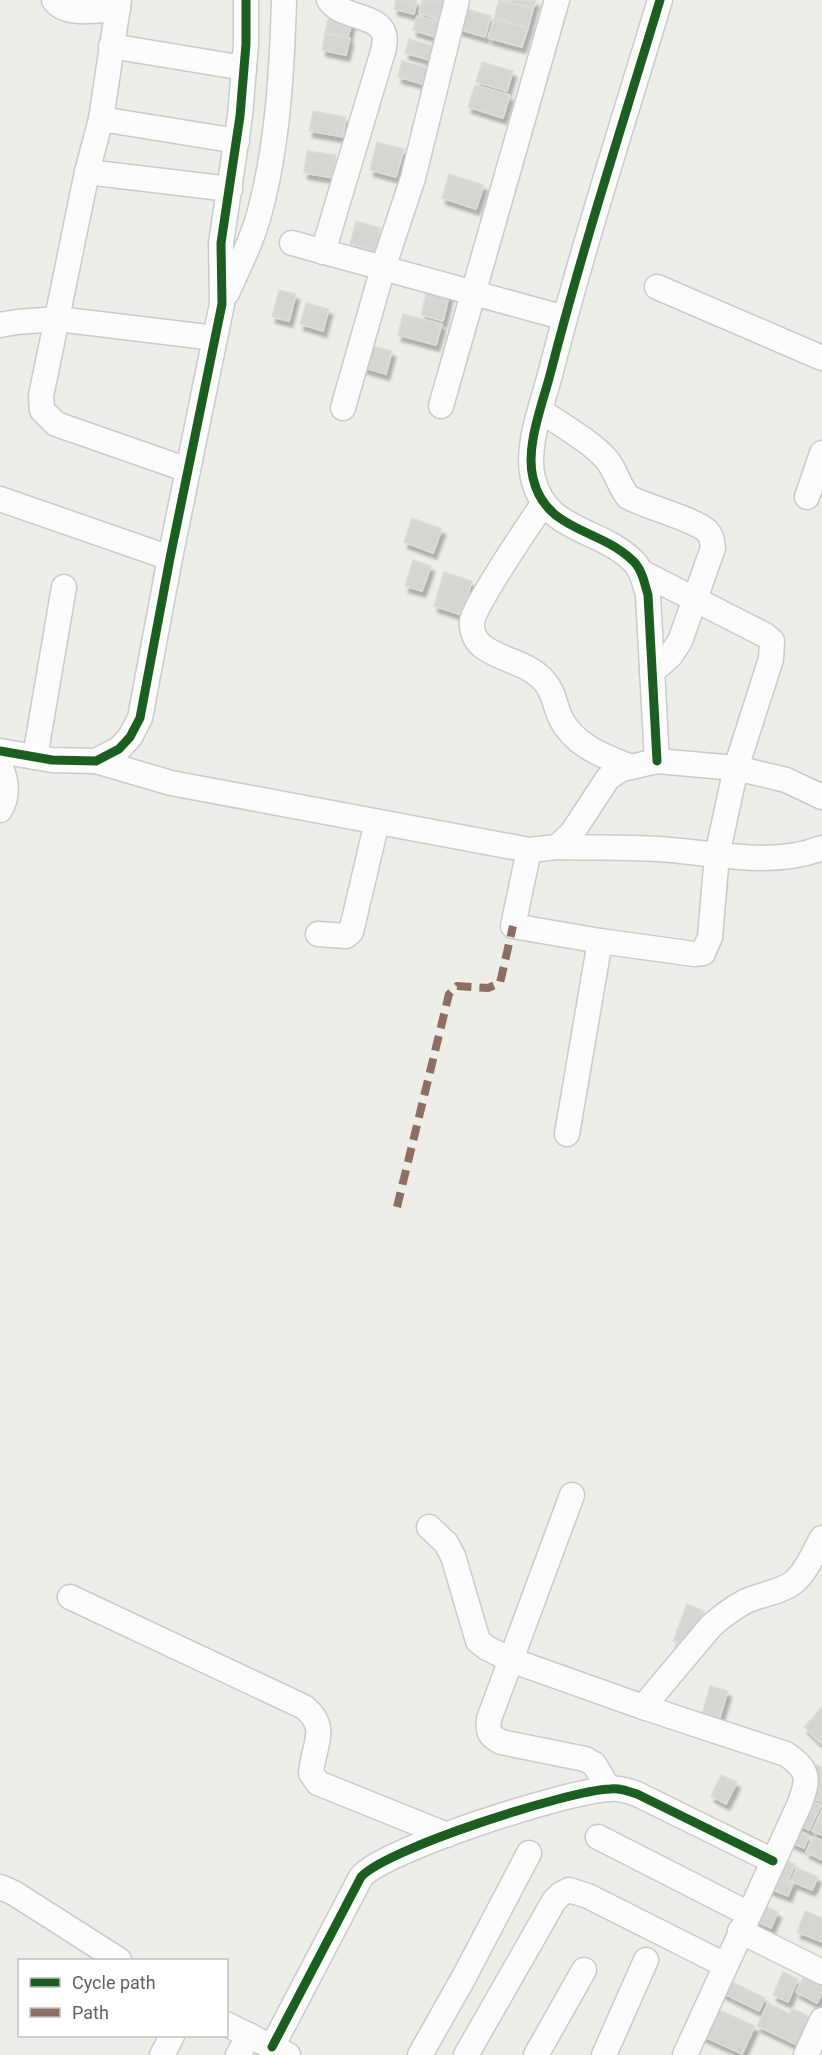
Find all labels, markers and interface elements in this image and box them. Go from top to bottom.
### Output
legend [18,1959,228,2037]
text: Cycle path [72,1972,156,1993]
text: Path [72,2002,109,2023]

